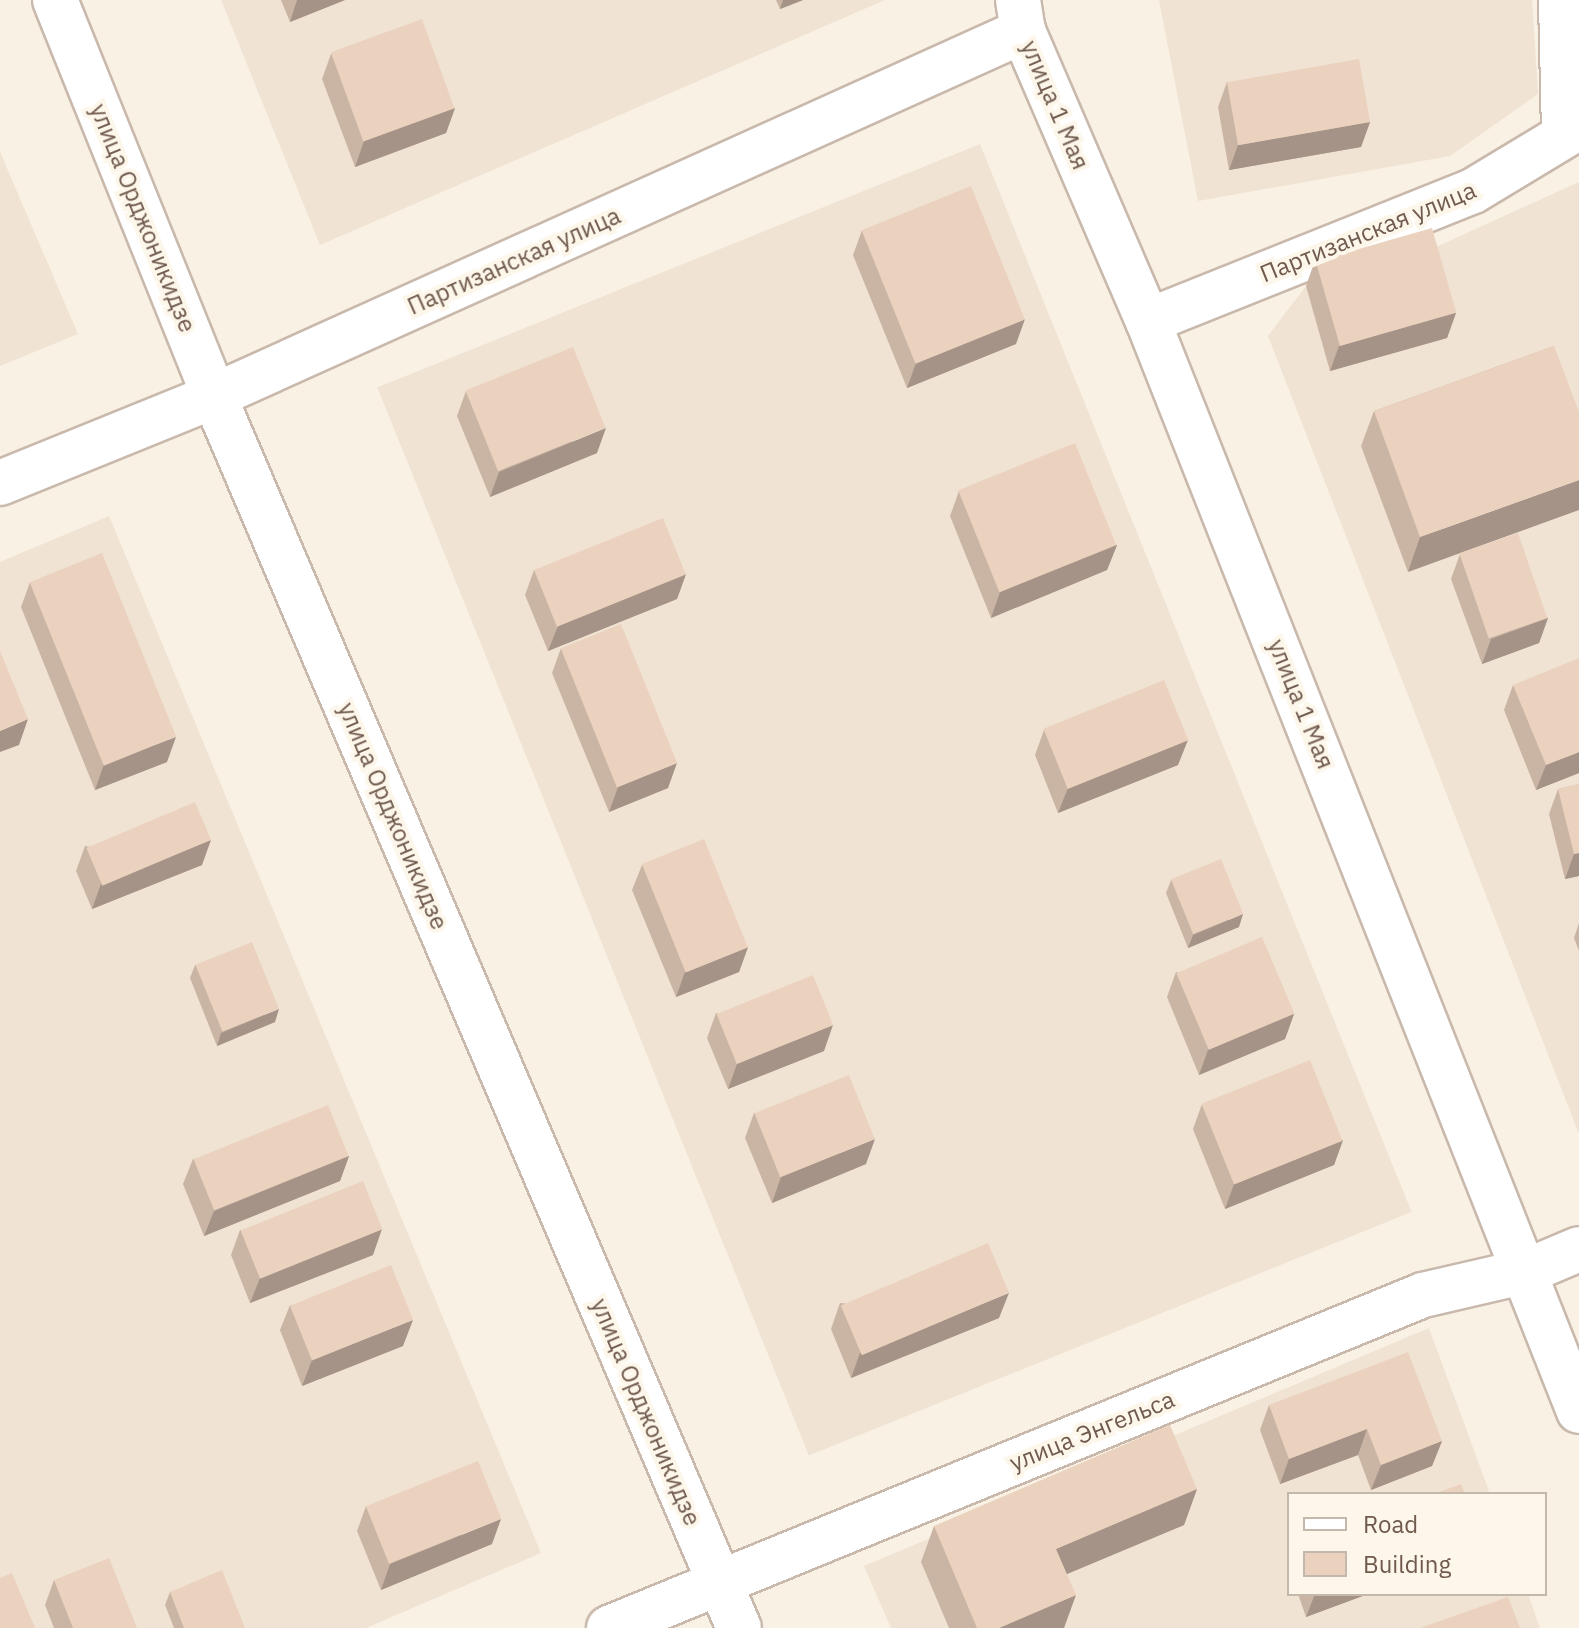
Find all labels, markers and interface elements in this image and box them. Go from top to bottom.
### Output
street label: улица 1 Мая [1015,36,1095,174]
street label: улица Орджоникидзе [84,100,202,336]
street label: Партизанская улица [1256,176,1480,288]
street label: Партизанская улица [403,201,625,321]
street label: улица 1 Мая [1262,635,1340,773]
street label: улица Орджоникидзе [332,698,454,934]
street label: улица Орджоникидзе [585,1294,707,1530]
street label: улица Энгельса [1005,1385,1179,1477]
legend [1287,1492,1547,1596]
text: Road [1363,1508,1418,1540]
text: Building [1363,1548,1451,1580]

